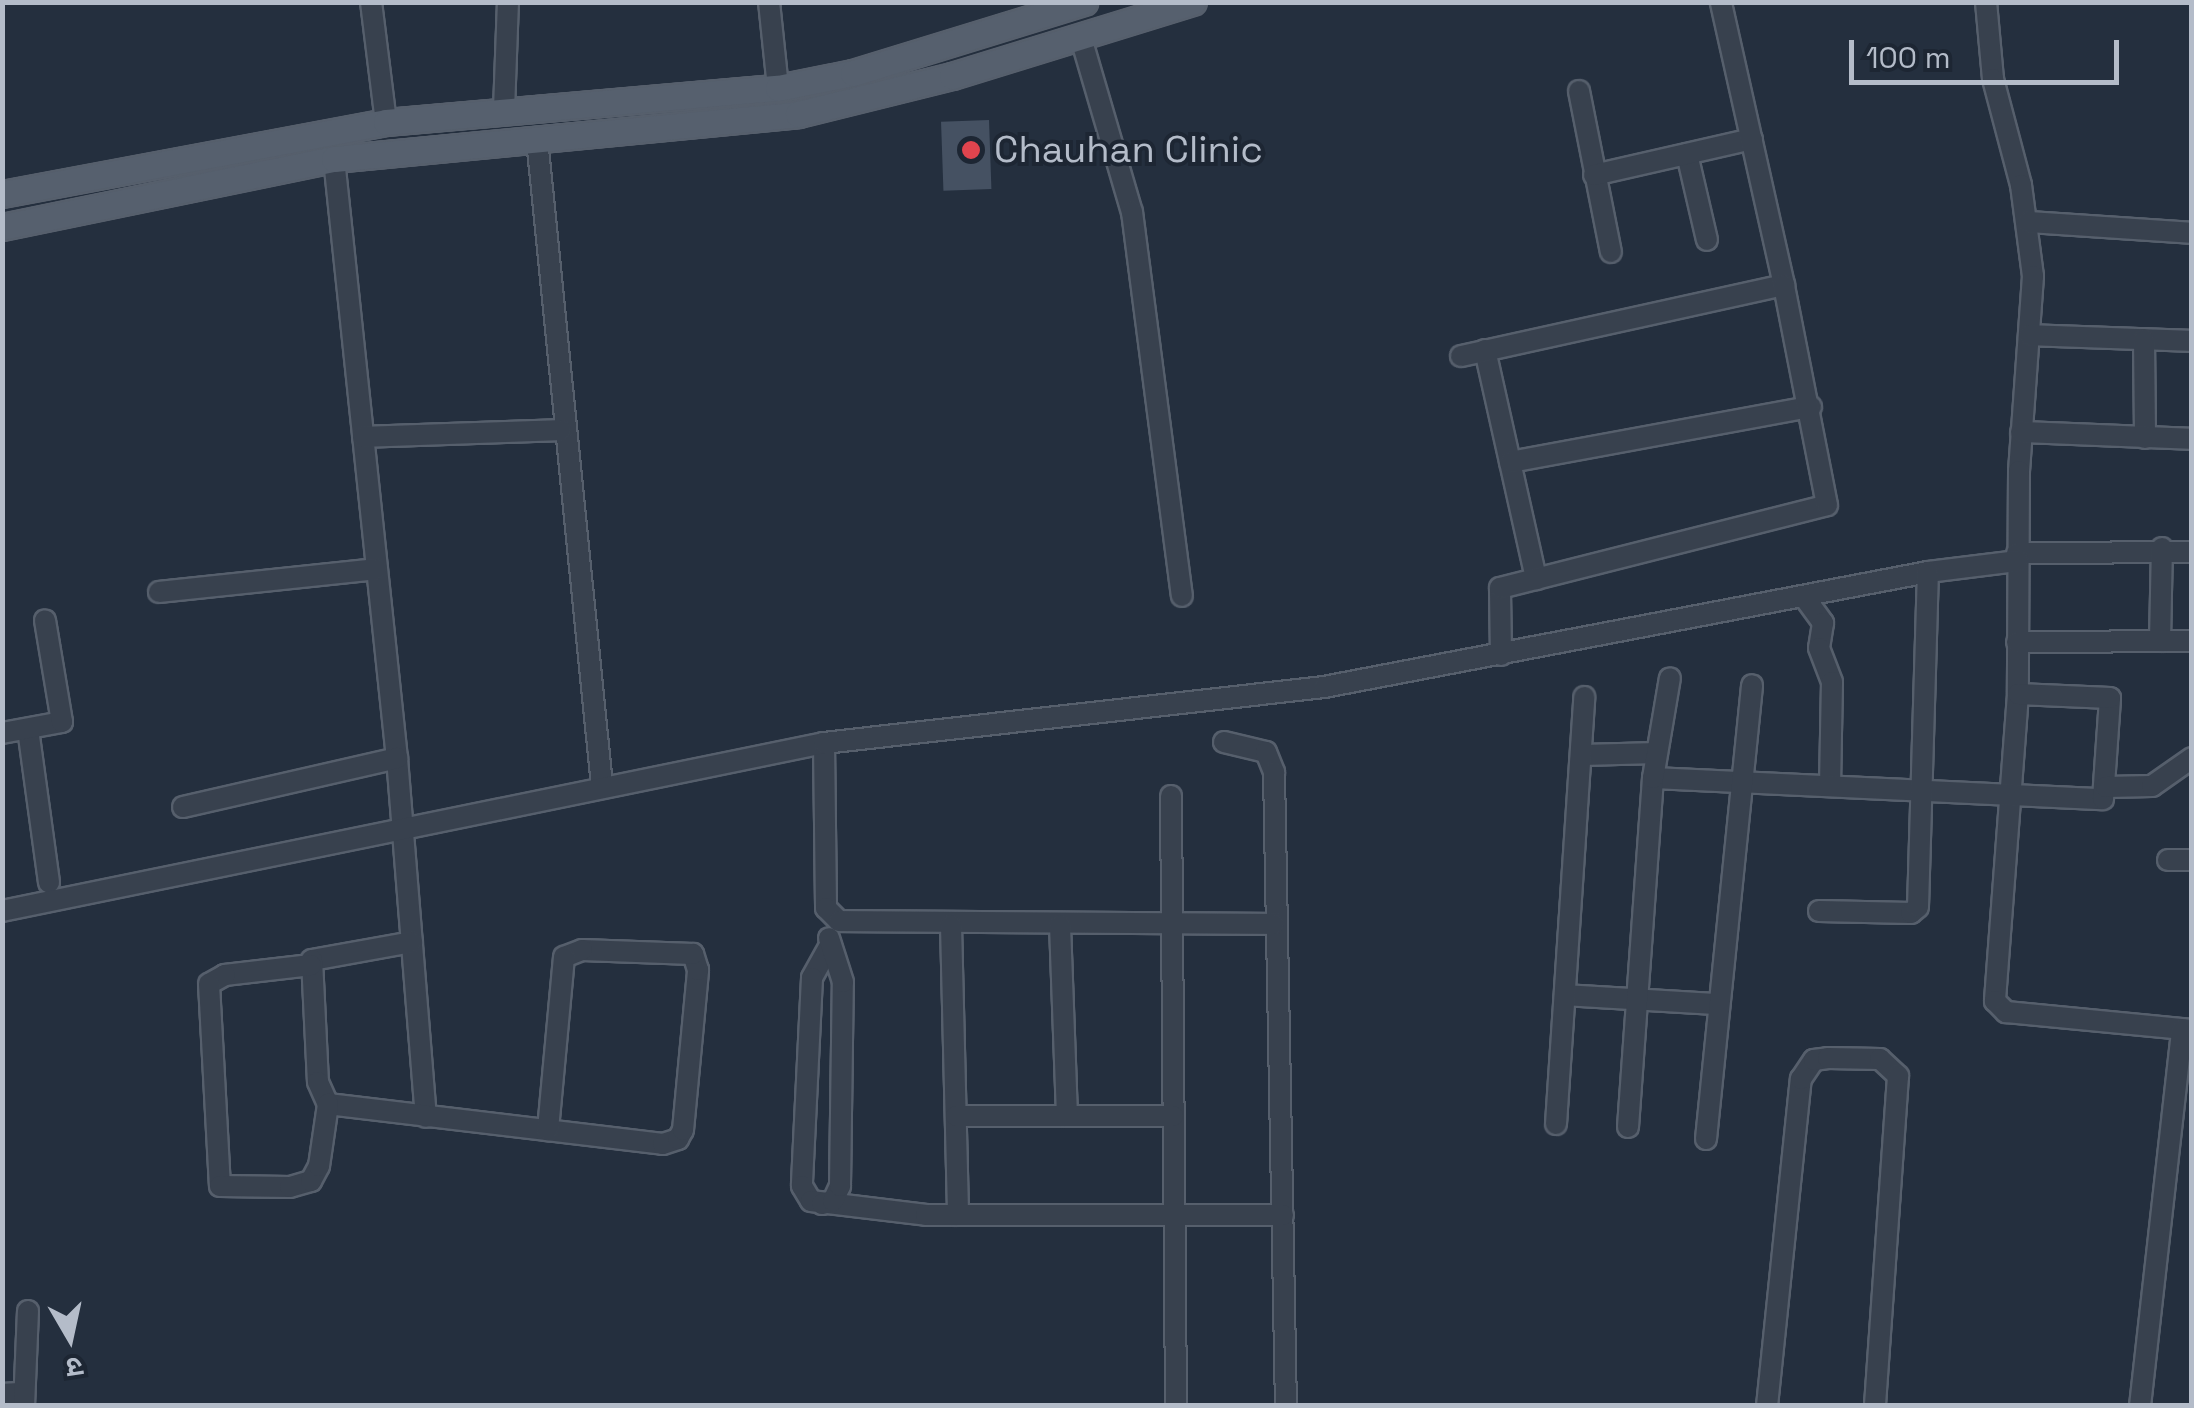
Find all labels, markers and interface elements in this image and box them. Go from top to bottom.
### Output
scale bar [1854,20,2124,82]
text: 100 m [1866,38,1951,77]
place label: Chauhan Clinic [994,127,1263,173]
marker: Chauhan Clinic [958,137,984,163]
north arrow [20,1288,120,1388]
text: उ [64,1349,86,1387]

